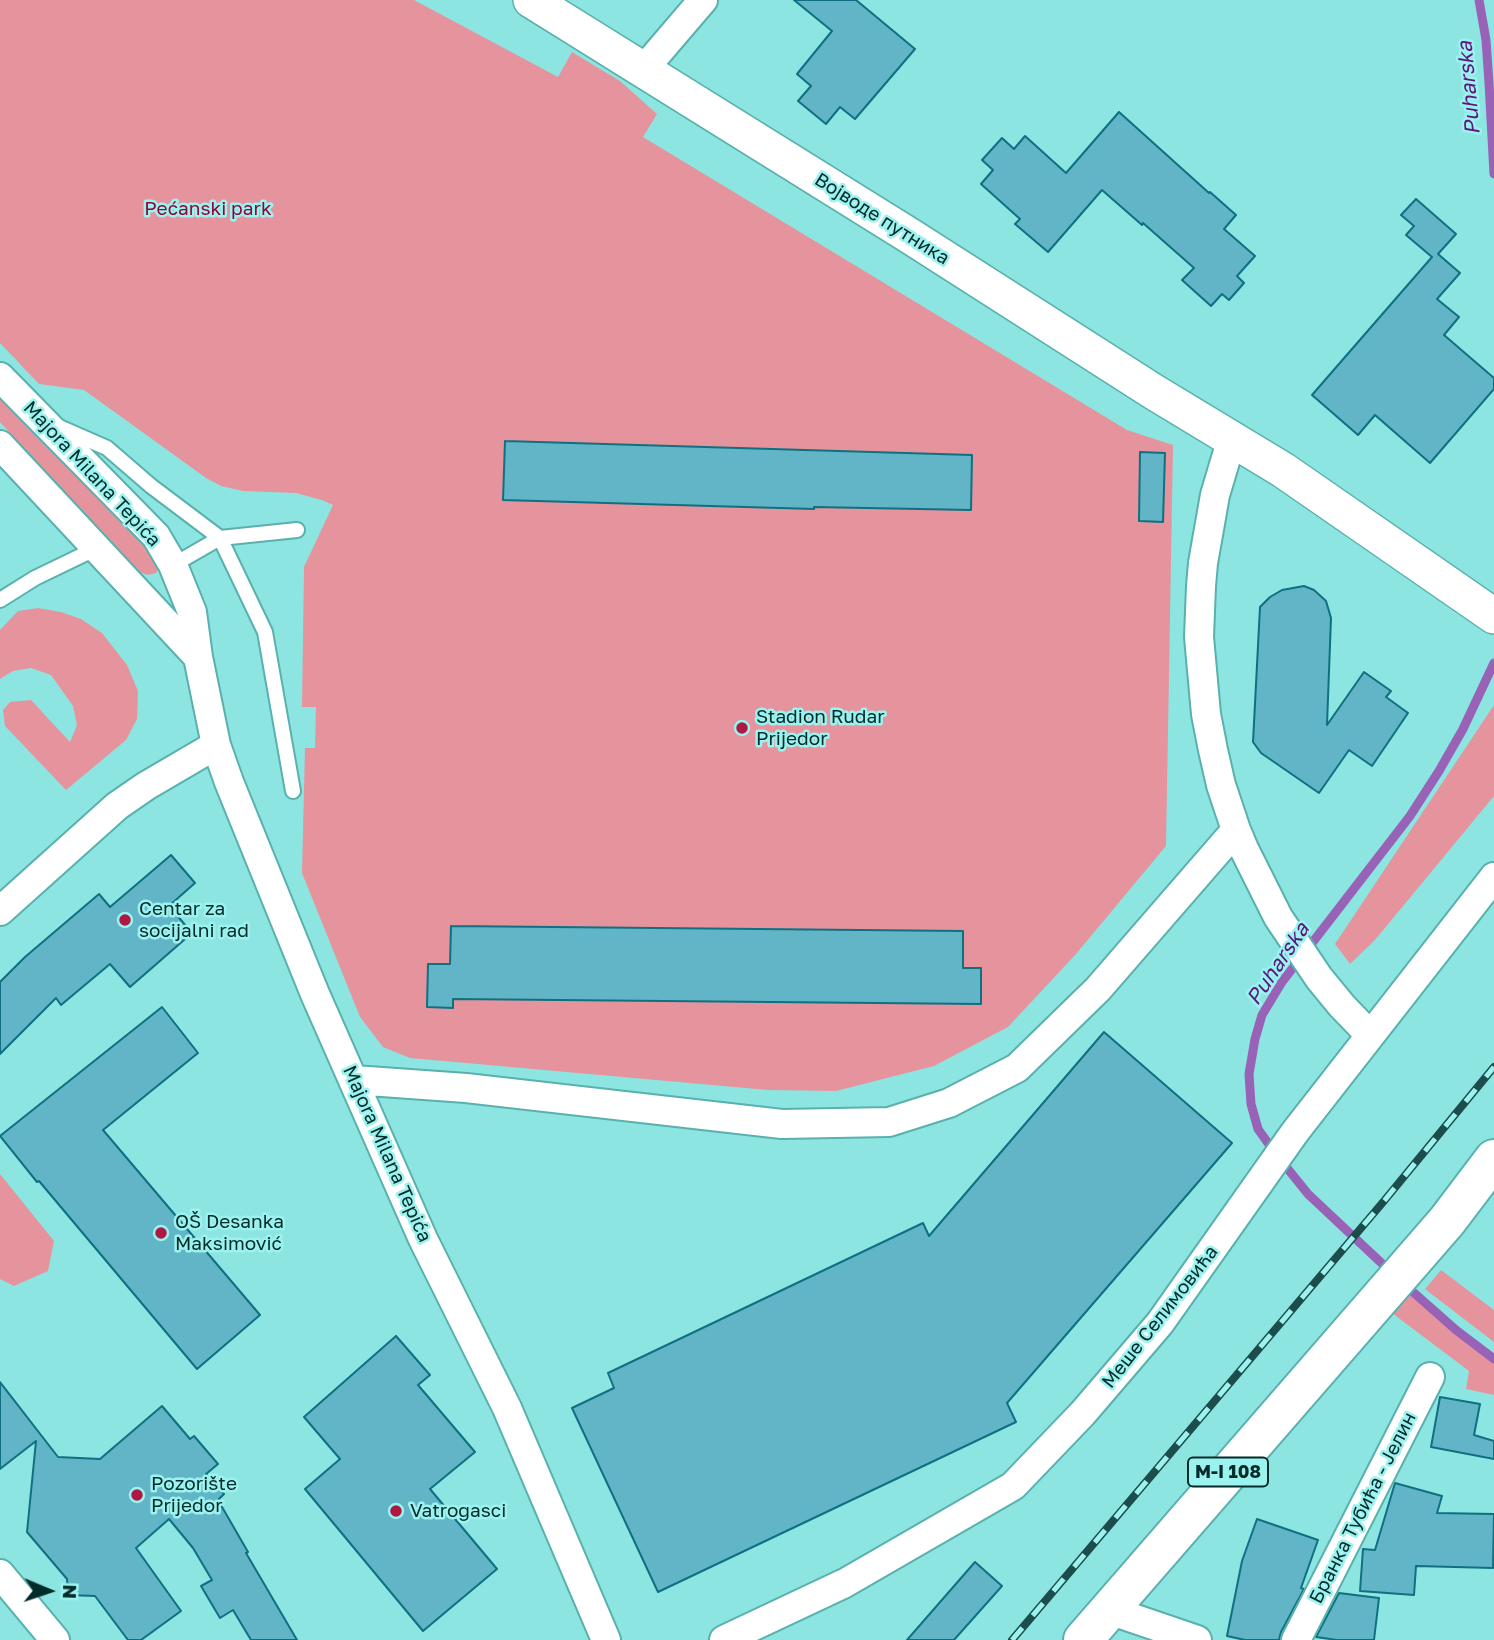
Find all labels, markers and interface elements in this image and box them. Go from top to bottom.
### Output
water label: Puharska [1452,40,1486,136]
street label: Војводе путника [810,168,954,270]
park label: Pećanski park [144,198,272,220]
street label: Majora Milana Tepića [19,397,165,551]
place label: Stadion Rudar Prijedor [756,706,885,750]
marker: Stadion Rudar Prijedor [734,720,750,736]
place label: Centar za socijalni rad [139,898,249,942]
marker: Centar za socijalni rad [117,912,133,928]
water label: Puharska [1241,918,1315,1010]
street label: Majora Milana Tepića [338,1062,436,1246]
place label: OŠ Desanka Maksimović [175,1211,284,1255]
marker: OŠ Desanka Maksimović [153,1225,169,1241]
street label: Меше Селимовића [1097,1241,1223,1393]
street label: Бранка Тубића - Јелин [1305,1409,1421,1607]
road number: M-I 108 [1188,1457,1268,1486]
place label: Pozorište Prijedor [151,1473,237,1517]
marker: Pozorište Prijedor [129,1487,145,1503]
place label: Vatrogasci [410,1500,506,1522]
marker: Vatrogasci [388,1503,404,1519]
north arrow [14,1556,84,1626]
text: N [59,1584,82,1599]

